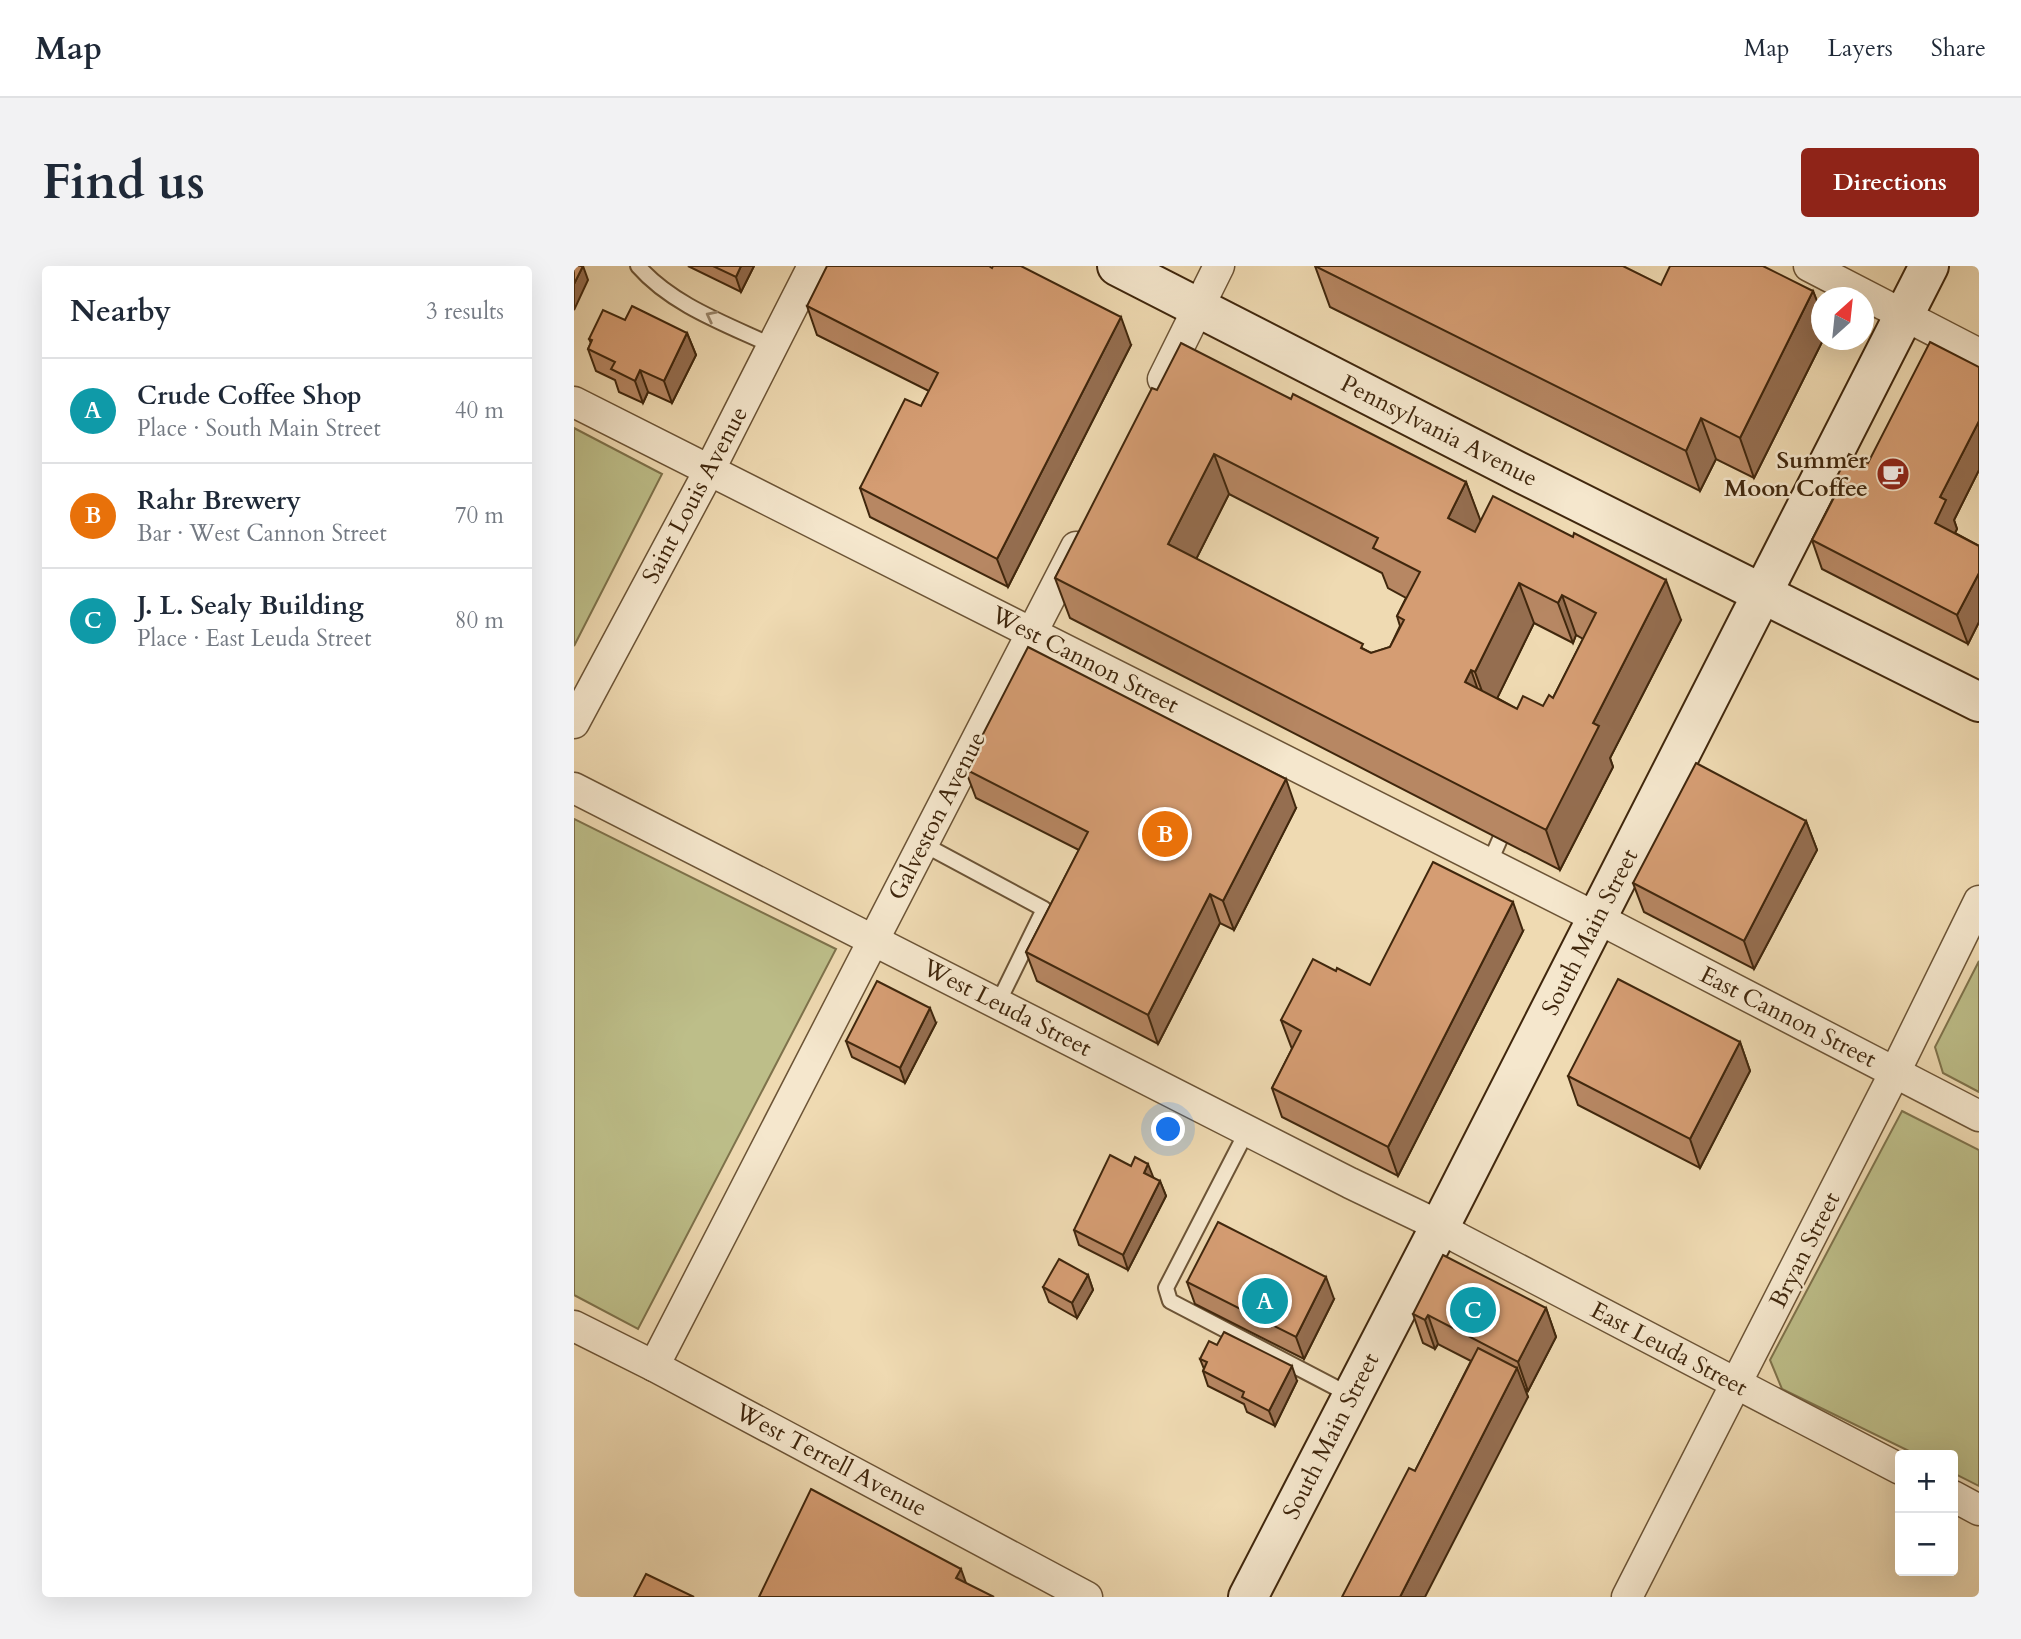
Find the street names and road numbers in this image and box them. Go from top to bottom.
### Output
street label: Pennsylvania Avenue [1335,367,1543,495]
street label: Saint Louis Avenue [634,400,756,590]
street label: West Cannon Street [985,598,1185,722]
street label: Galveston Avenue [880,726,994,906]
street label: South Main Street [1534,843,1646,1021]
street label: West Leuda Street [916,951,1097,1065]
street label: East Cannon Street [1694,958,1882,1076]
street label: Bryan Street [1762,1186,1848,1314]
street label: East Leuda Street [1585,1294,1754,1404]
street label: South Main Street [1275,1347,1387,1525]
street label: West Terrell Avenue [728,1395,933,1525]

